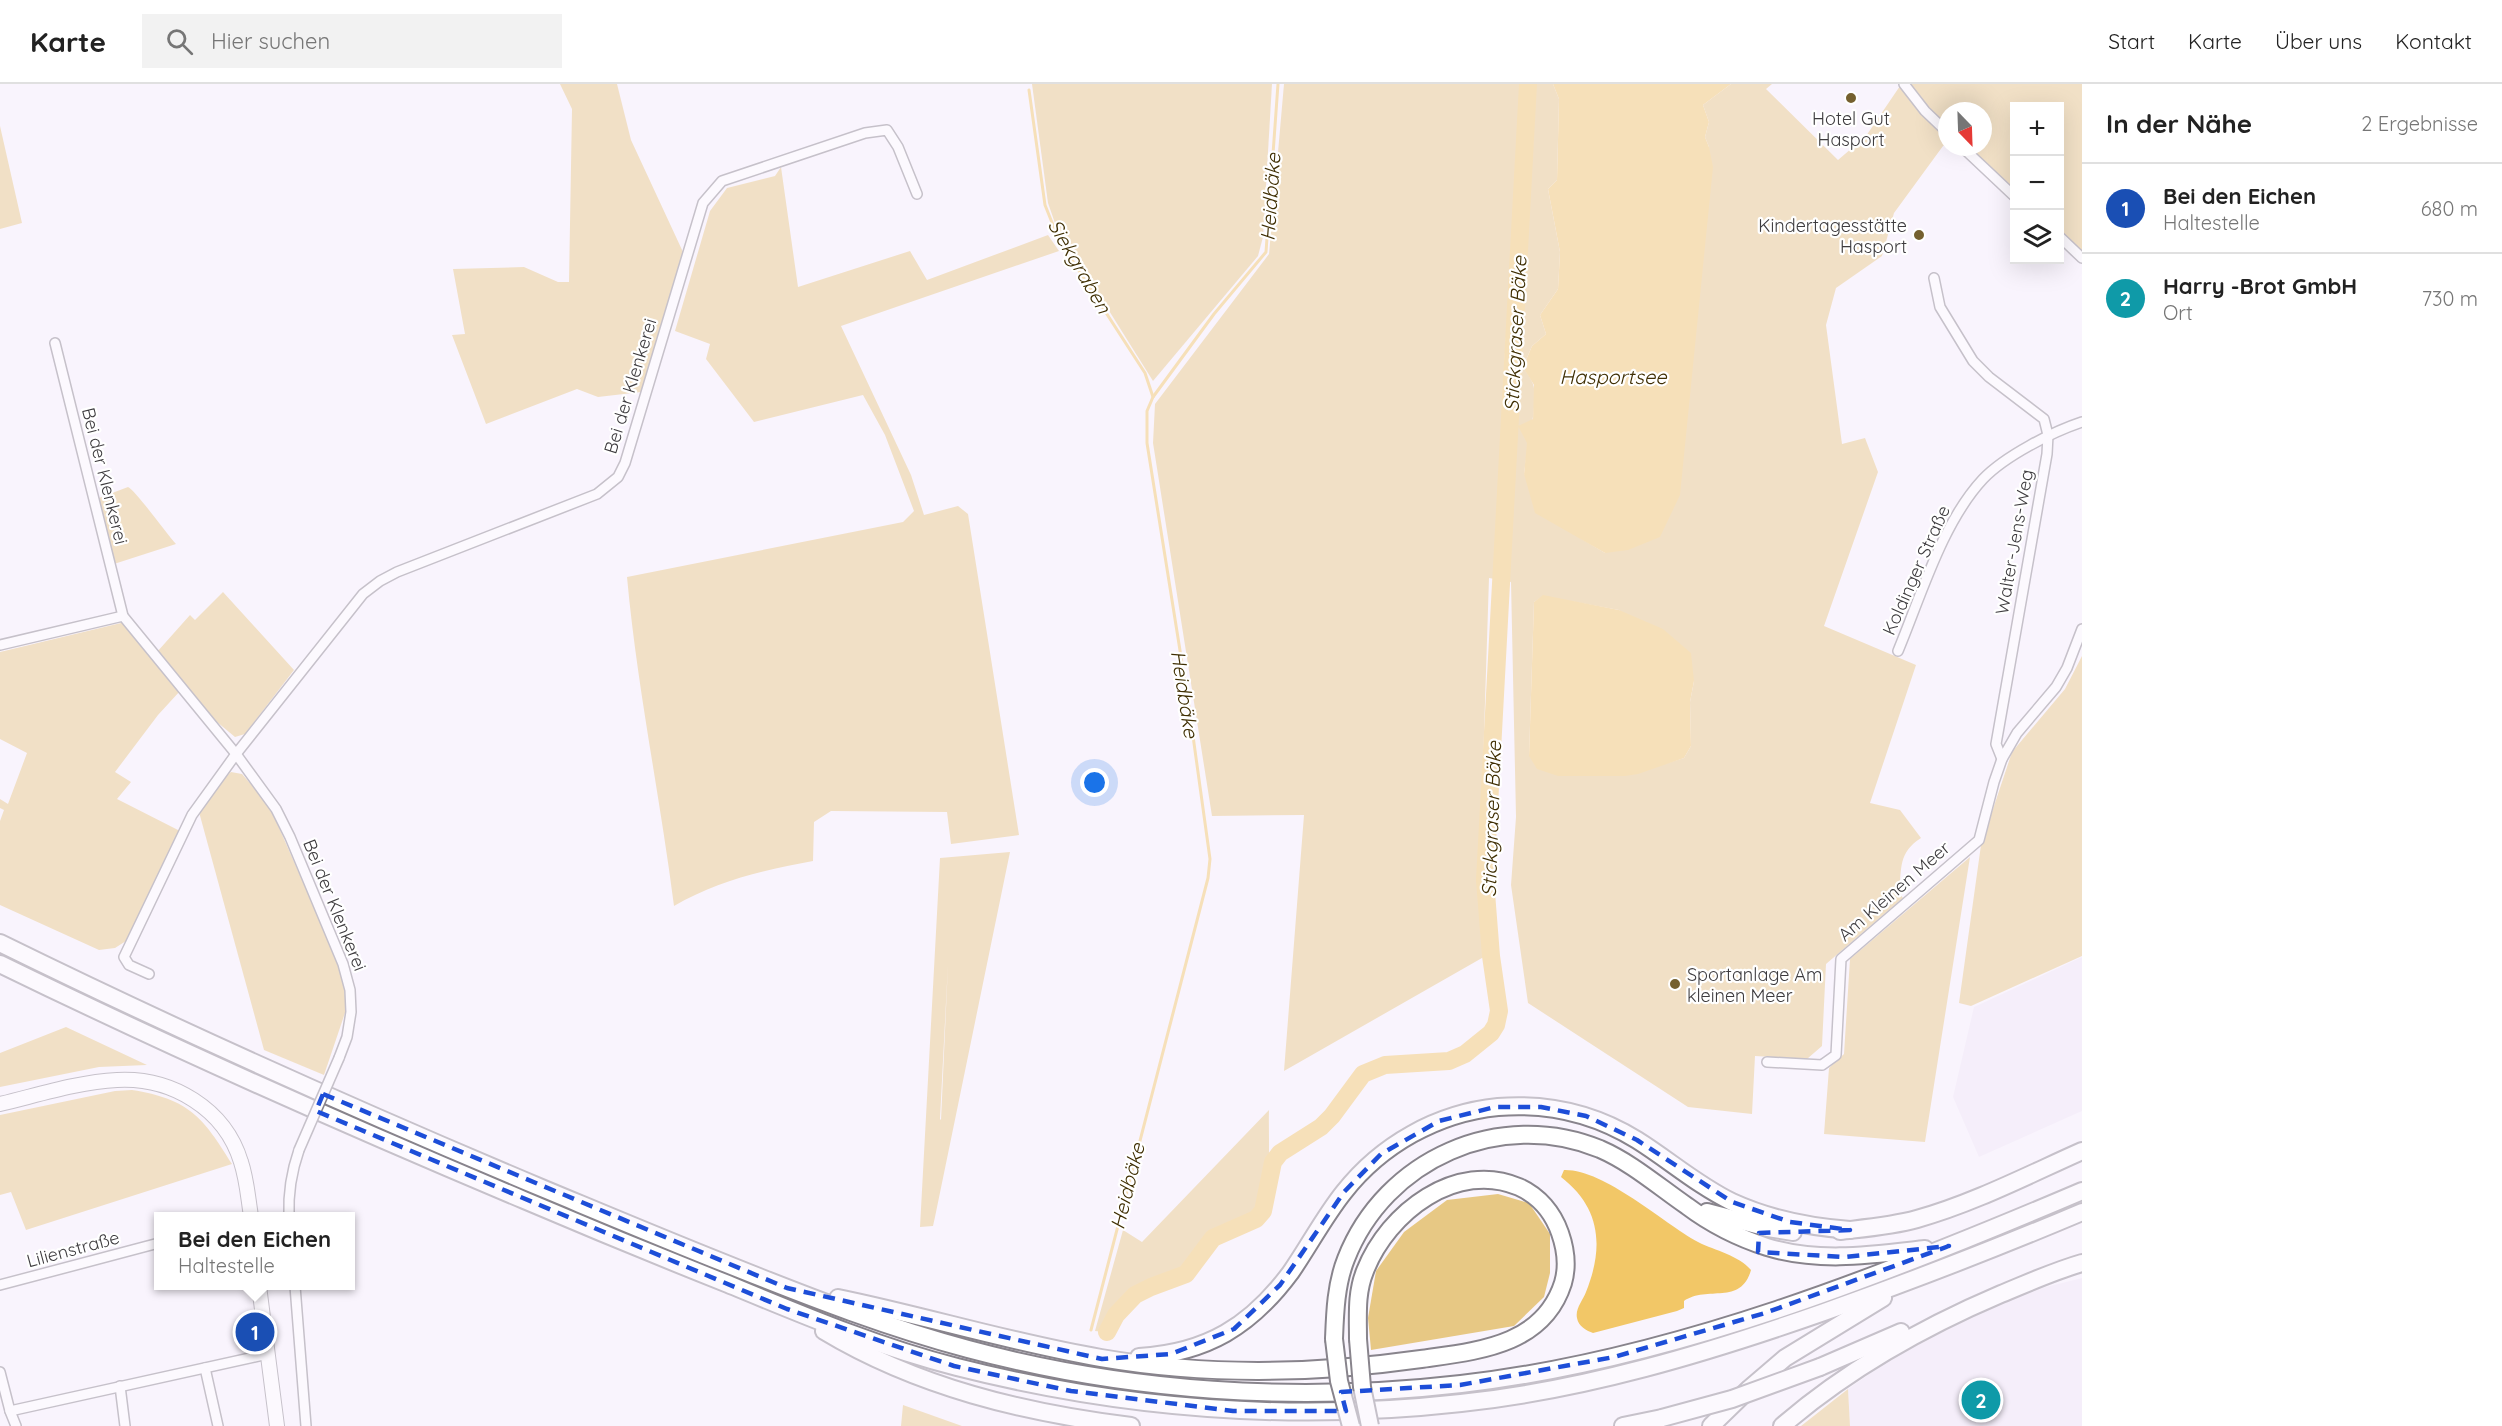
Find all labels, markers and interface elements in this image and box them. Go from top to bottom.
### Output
search box [142,14,562,68]
text: Karte [30,24,106,59]
icon: search [163,25,196,58]
text: Hier suchen [211,27,330,55]
text: Start [2108,28,2155,54]
text: Karte [2188,28,2242,54]
text: Über uns [2275,28,2362,54]
text: Kontakt [2395,28,2472,54]
marker: Hotel Gut Hasport [1844,91,1858,105]
north arrow [1938,102,1992,156]
map controls [2010,102,2064,264]
button: + [2010,102,2064,156]
place label: Hotel Gut Hasport [1812,107,1890,151]
text: In der Nähe [2106,107,2252,140]
text: 2 Ergebnisse [2361,111,2478,136]
water label: Heidbäke [1254,152,1286,242]
button: − [2010,156,2064,210]
text: Bei den Eichen [2163,182,2316,210]
text: 1 [2122,196,2129,221]
text: 680 m [2421,196,2478,221]
button: layers [2010,210,2064,264]
text: Haltestelle [2163,210,2260,235]
water label: Siekgraben [1043,214,1117,318]
place label: Kindertagesstätte Hasport [1758,214,1907,258]
marker: Kindertagesstätte Hasport [1912,228,1926,242]
water label: Stickgraser Bäke [1498,255,1532,413]
text: Harry -Brot GmbH [2163,272,2357,300]
text: 2 [2120,286,2131,311]
text: 730 m [2422,286,2478,311]
text: Ort [2163,300,2193,325]
street label: Bei der Klenkerei [599,316,661,456]
water label: Hasportsee [1560,364,1667,389]
street label: Bei der Klenkerei [77,405,133,547]
street label: Walter-Jens-Weg [1990,468,2038,616]
street label: Koldinger Straße [1877,502,1955,638]
water label: Heidbäke [1166,649,1204,740]
water label: Stickgraser Bäke [1476,740,1506,897]
your location [1080,768,1109,797]
street label: Bei der Klenkerei [298,836,372,974]
street label: Am Kleinen Meer [1833,836,1955,946]
place label: Sportanlage Am kleinen Meer [1687,963,1822,1007]
marker: Sportanlage Am kleinen Meer [1668,977,1682,991]
water label: Heidbäke [1104,1140,1150,1232]
popup [154,1212,355,1290]
text: Bei den Eichen [178,1225,331,1253]
street label: Lilienstraße [24,1226,122,1272]
text: Haltestelle [178,1253,275,1278]
pin: 1 [236,1310,274,1354]
pin: 2 [1962,1378,2000,1422]

